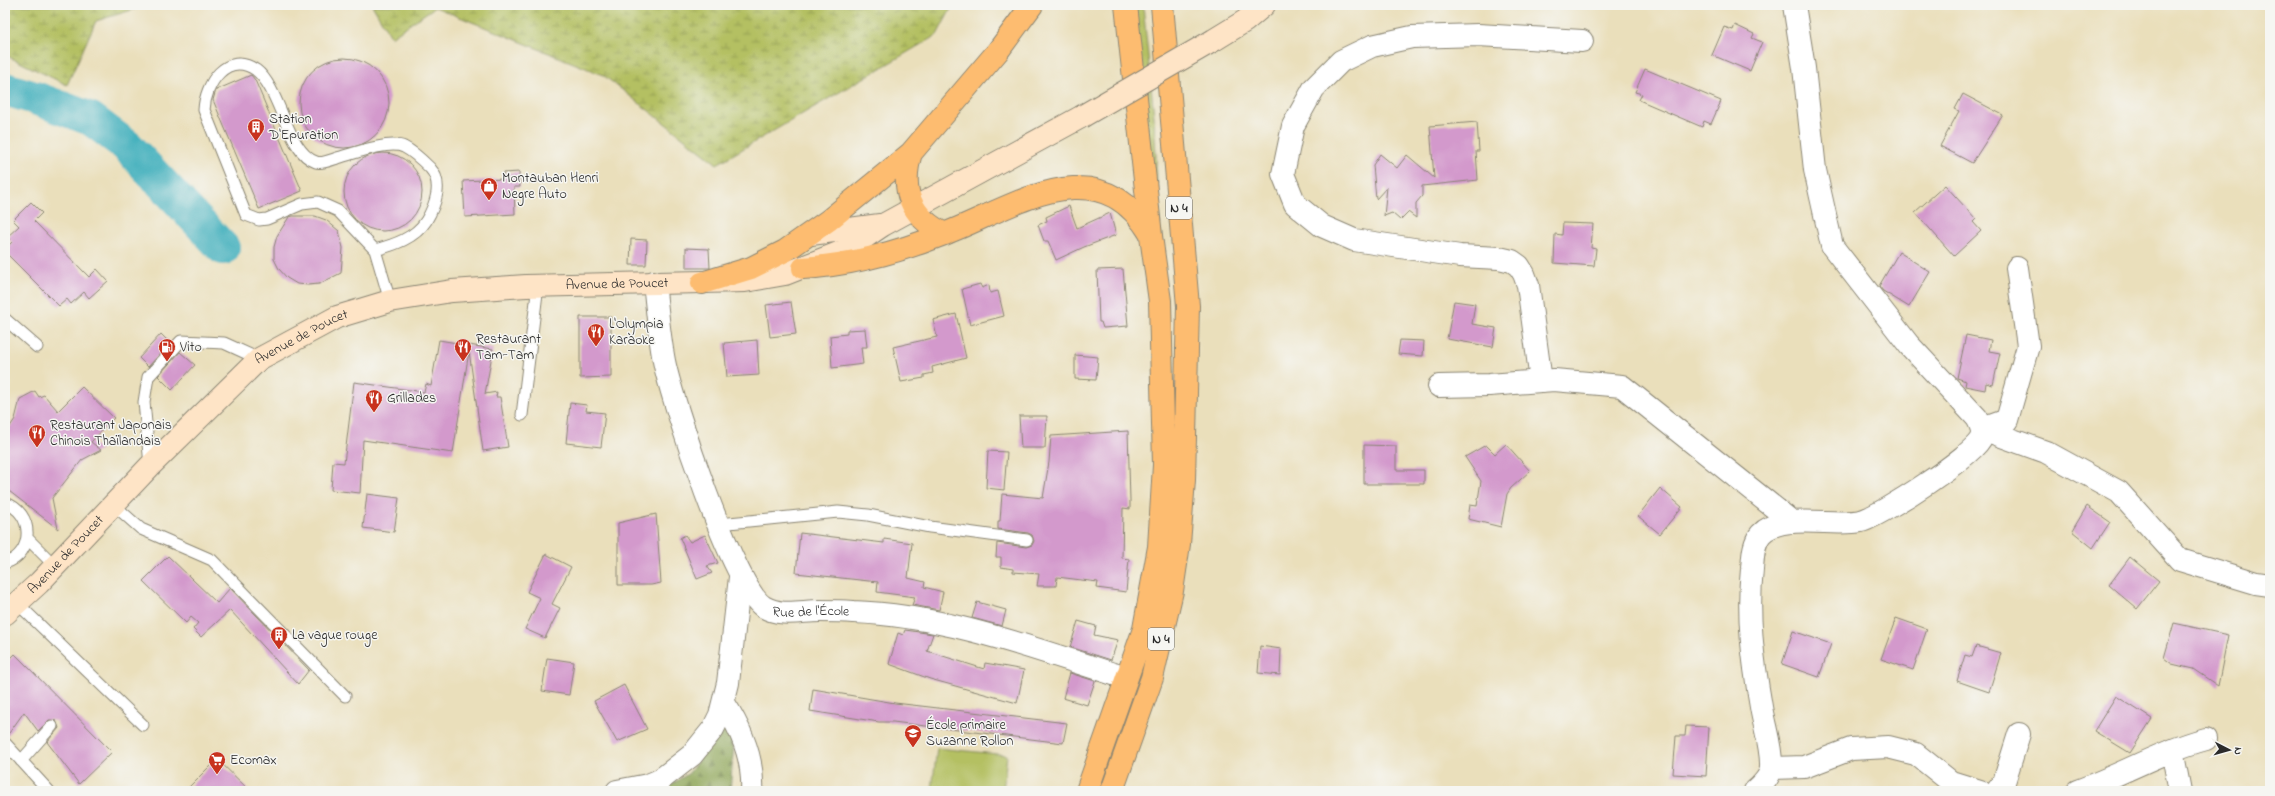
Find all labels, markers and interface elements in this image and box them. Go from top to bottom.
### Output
place label: Station D'Epuration [268,109,338,146]
building icon: Station D'Epuration [246,117,266,142]
place label: Montauban Henri Negre Auto [502,168,598,206]
shop icon: Montauban Henri Negre Auto [479,176,499,201]
road number: N 4 [1166,197,1192,219]
street label: Avenue de Poucet [565,272,669,296]
street label: Avenue de Poucet [251,304,351,370]
place label: L'Olympia Karaoke [609,314,664,351]
restaurant icon: L'Olympia Karaoke [586,322,606,347]
place label: Restaurant Tam-Tam [476,329,541,366]
fuel station icon: Vito [157,337,177,362]
place label: Vito [179,337,202,358]
restaurant icon: Restaurant Tam-Tam [453,337,473,362]
restaurant icon: Grillades [364,388,384,413]
place label: Grillades [387,388,436,409]
place label: Restaurant Japonais Chinois Thaïlandais [50,415,172,452]
restaurant icon: Restaurant Japonais Chinois Thaïlandais [27,423,47,448]
street label: Avenue de Poucet [23,510,109,599]
street label: Rue de l'École [770,600,851,623]
building icon: La vague rouge [269,625,289,650]
place label: La vague rouge [292,625,378,647]
road number: N 4 [1148,628,1174,650]
place label: École primaire Suzanne Rollon [926,715,1014,752]
school or university icon: École primaire Suzanne Rollon [903,723,923,748]
north arrow [2209,730,2249,770]
text: N [2230,746,2246,755]
supermarket icon: Ecomax [207,750,227,775]
place label: Ecomax [230,750,277,771]

